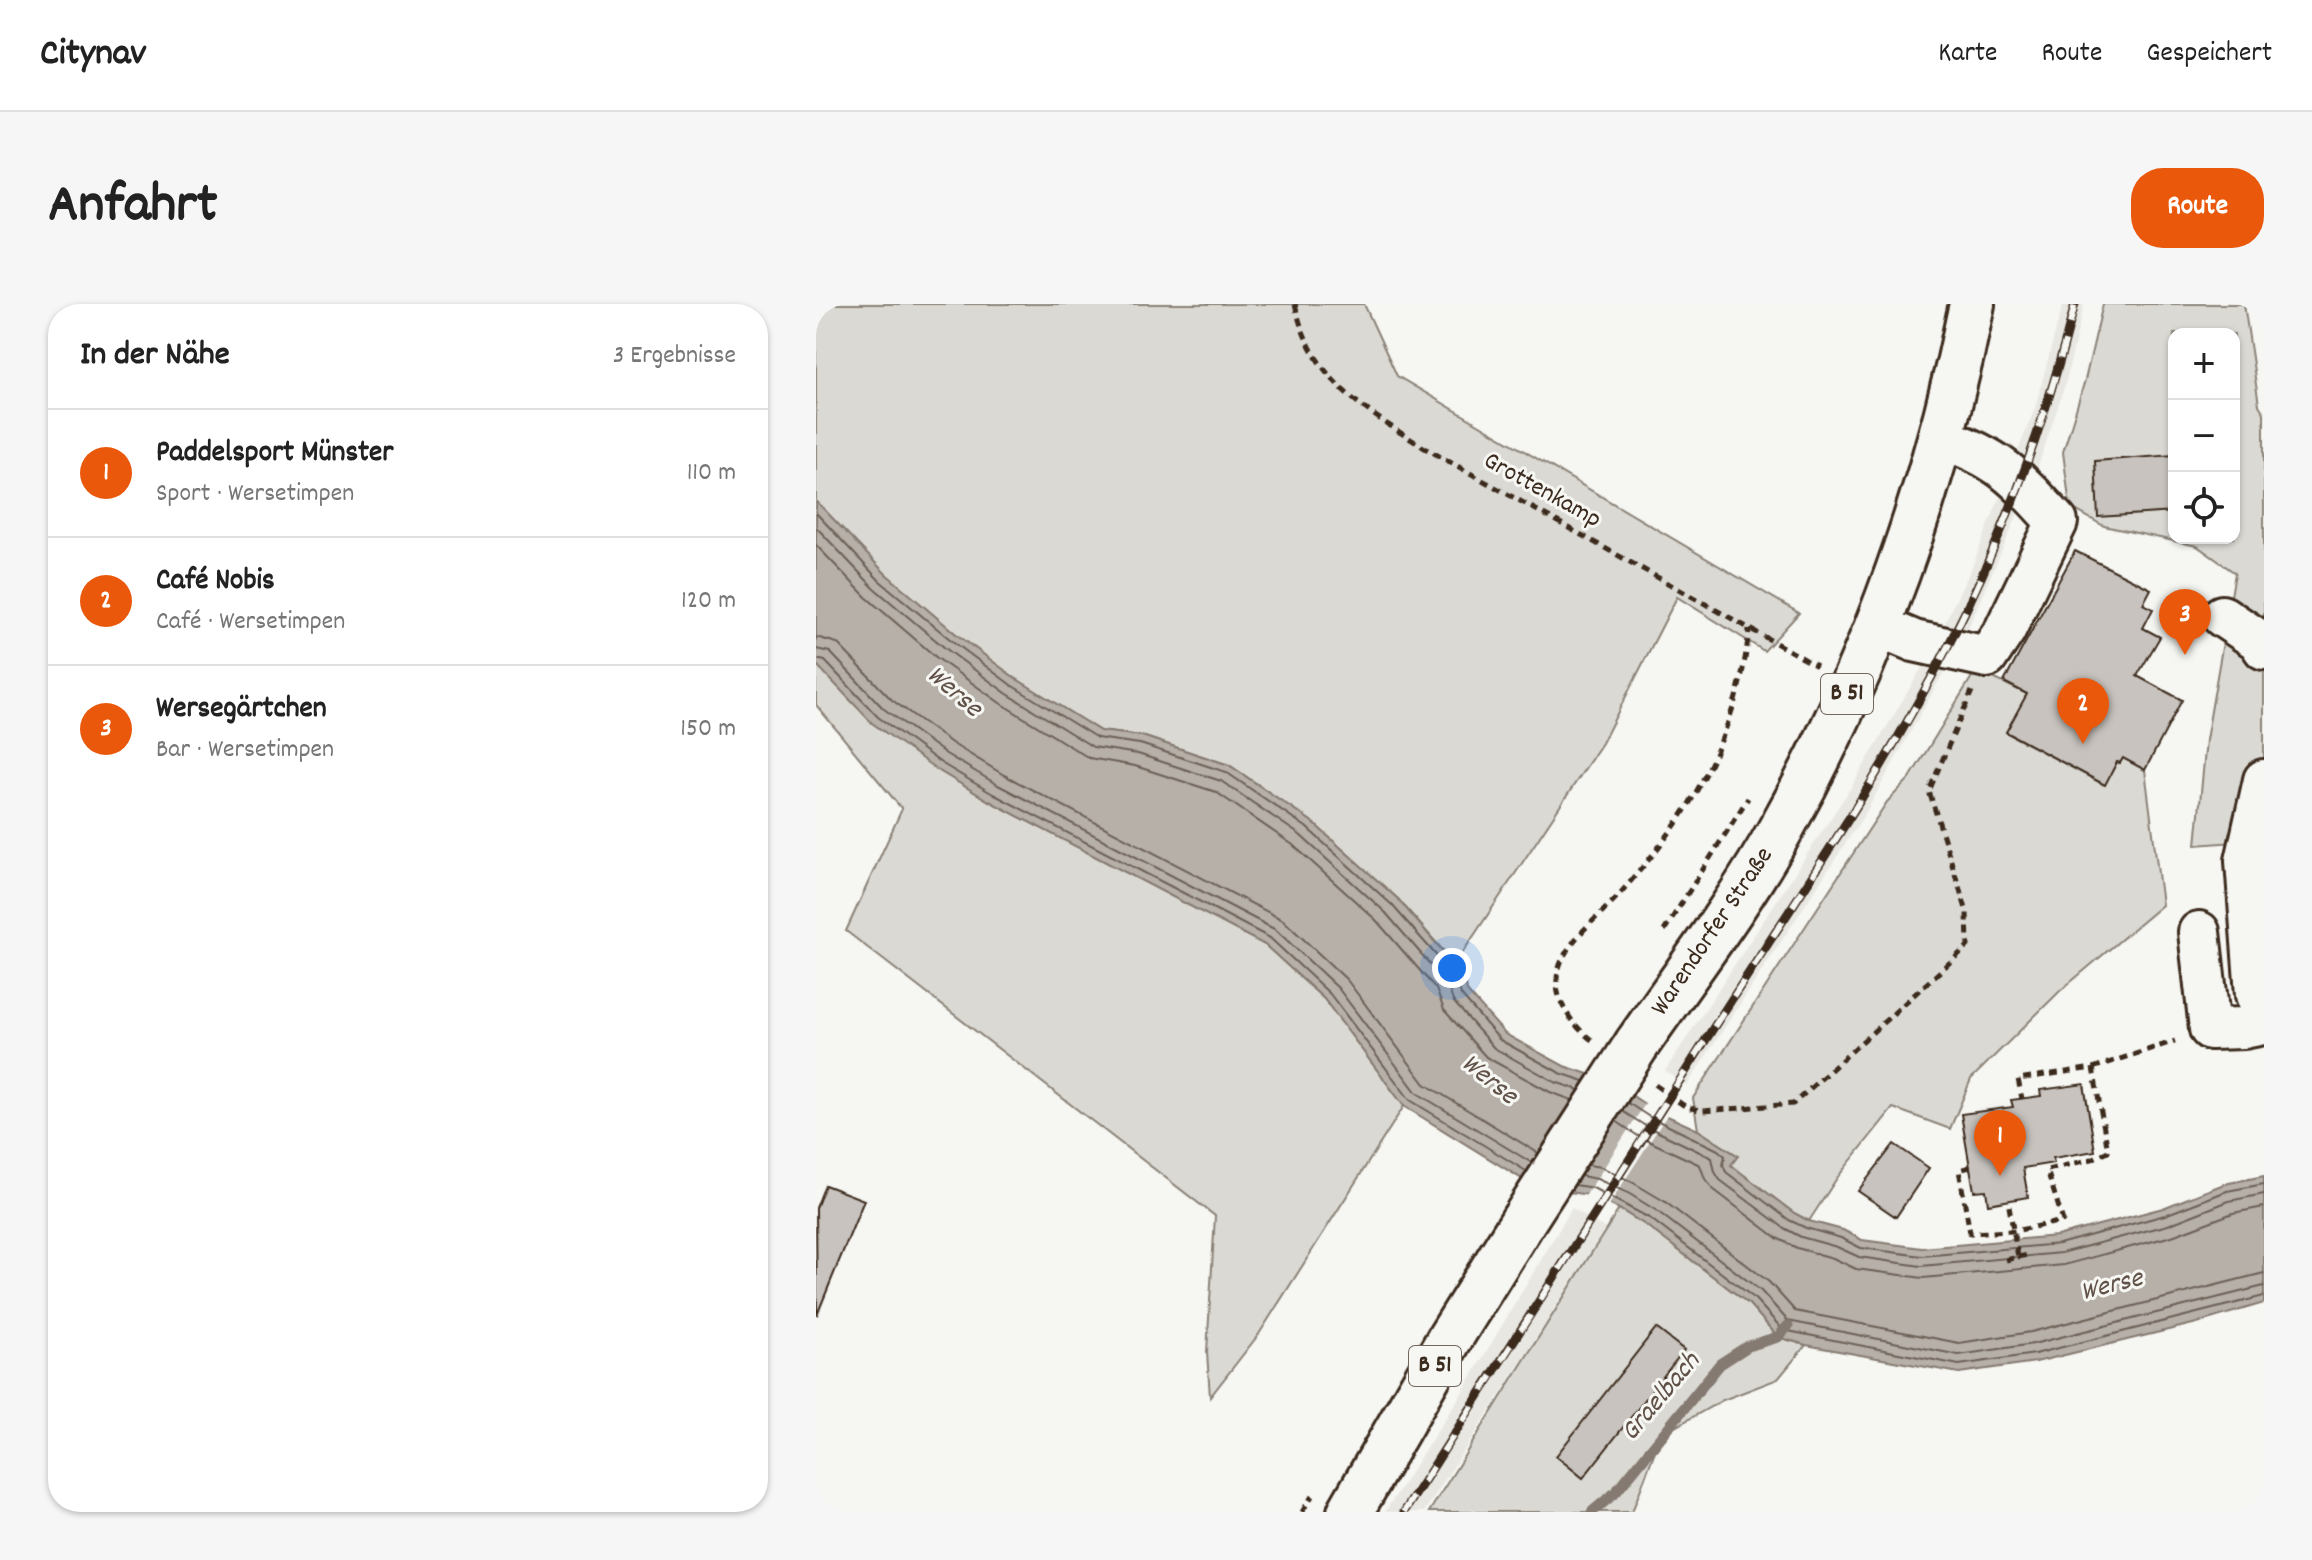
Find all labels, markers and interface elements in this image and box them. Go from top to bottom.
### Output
text: Citynav [40,28,146,83]
text: Karte [1938,35,1997,75]
text: Route [2041,35,2102,75]
text: Gespeichert [2146,35,2272,75]
text: Anfahrt [48,168,218,248]
button: Route [2131,168,2264,248]
map controls [2168,328,2240,544]
button: + [2168,328,2240,400]
text: In der Nähe [80,332,230,381]
text: 3 Ergebnisse [613,338,736,375]
button: − [2168,400,2240,472]
text: Paddelsport Münster [156,433,393,476]
street label: Grottenkamp [1476,443,1608,539]
text: 1 [103,455,109,492]
text: 110 m [687,455,736,492]
button: locate [2168,472,2240,544]
text: Sport · Wersetimpen [156,476,354,513]
text: Café Nobis [156,561,275,604]
text: 2 [100,583,112,620]
text: 120 m [681,583,736,620]
pin: 3 [2159,589,2211,655]
text: Café · Wersetimpen [156,604,345,641]
water label: Werse [916,657,991,730]
road number: B 51 [1821,674,1873,714]
pin: 2 [2057,678,2109,744]
text: Wersegärtchen [156,689,327,732]
text: 3 [100,711,112,748]
text: 150 m [680,711,736,748]
text: Bar · Wersetimpen [156,732,334,769]
street label: Warendorfer Straße [1643,840,1783,1024]
your location [1432,948,1472,988]
water label: Werse [1451,1046,1526,1117]
pin: 1 [1974,1110,2026,1176]
water label: Werse [2077,1260,2149,1314]
water label: Graelbach [1613,1344,1712,1451]
road number: B 51 [1409,1346,1461,1386]

